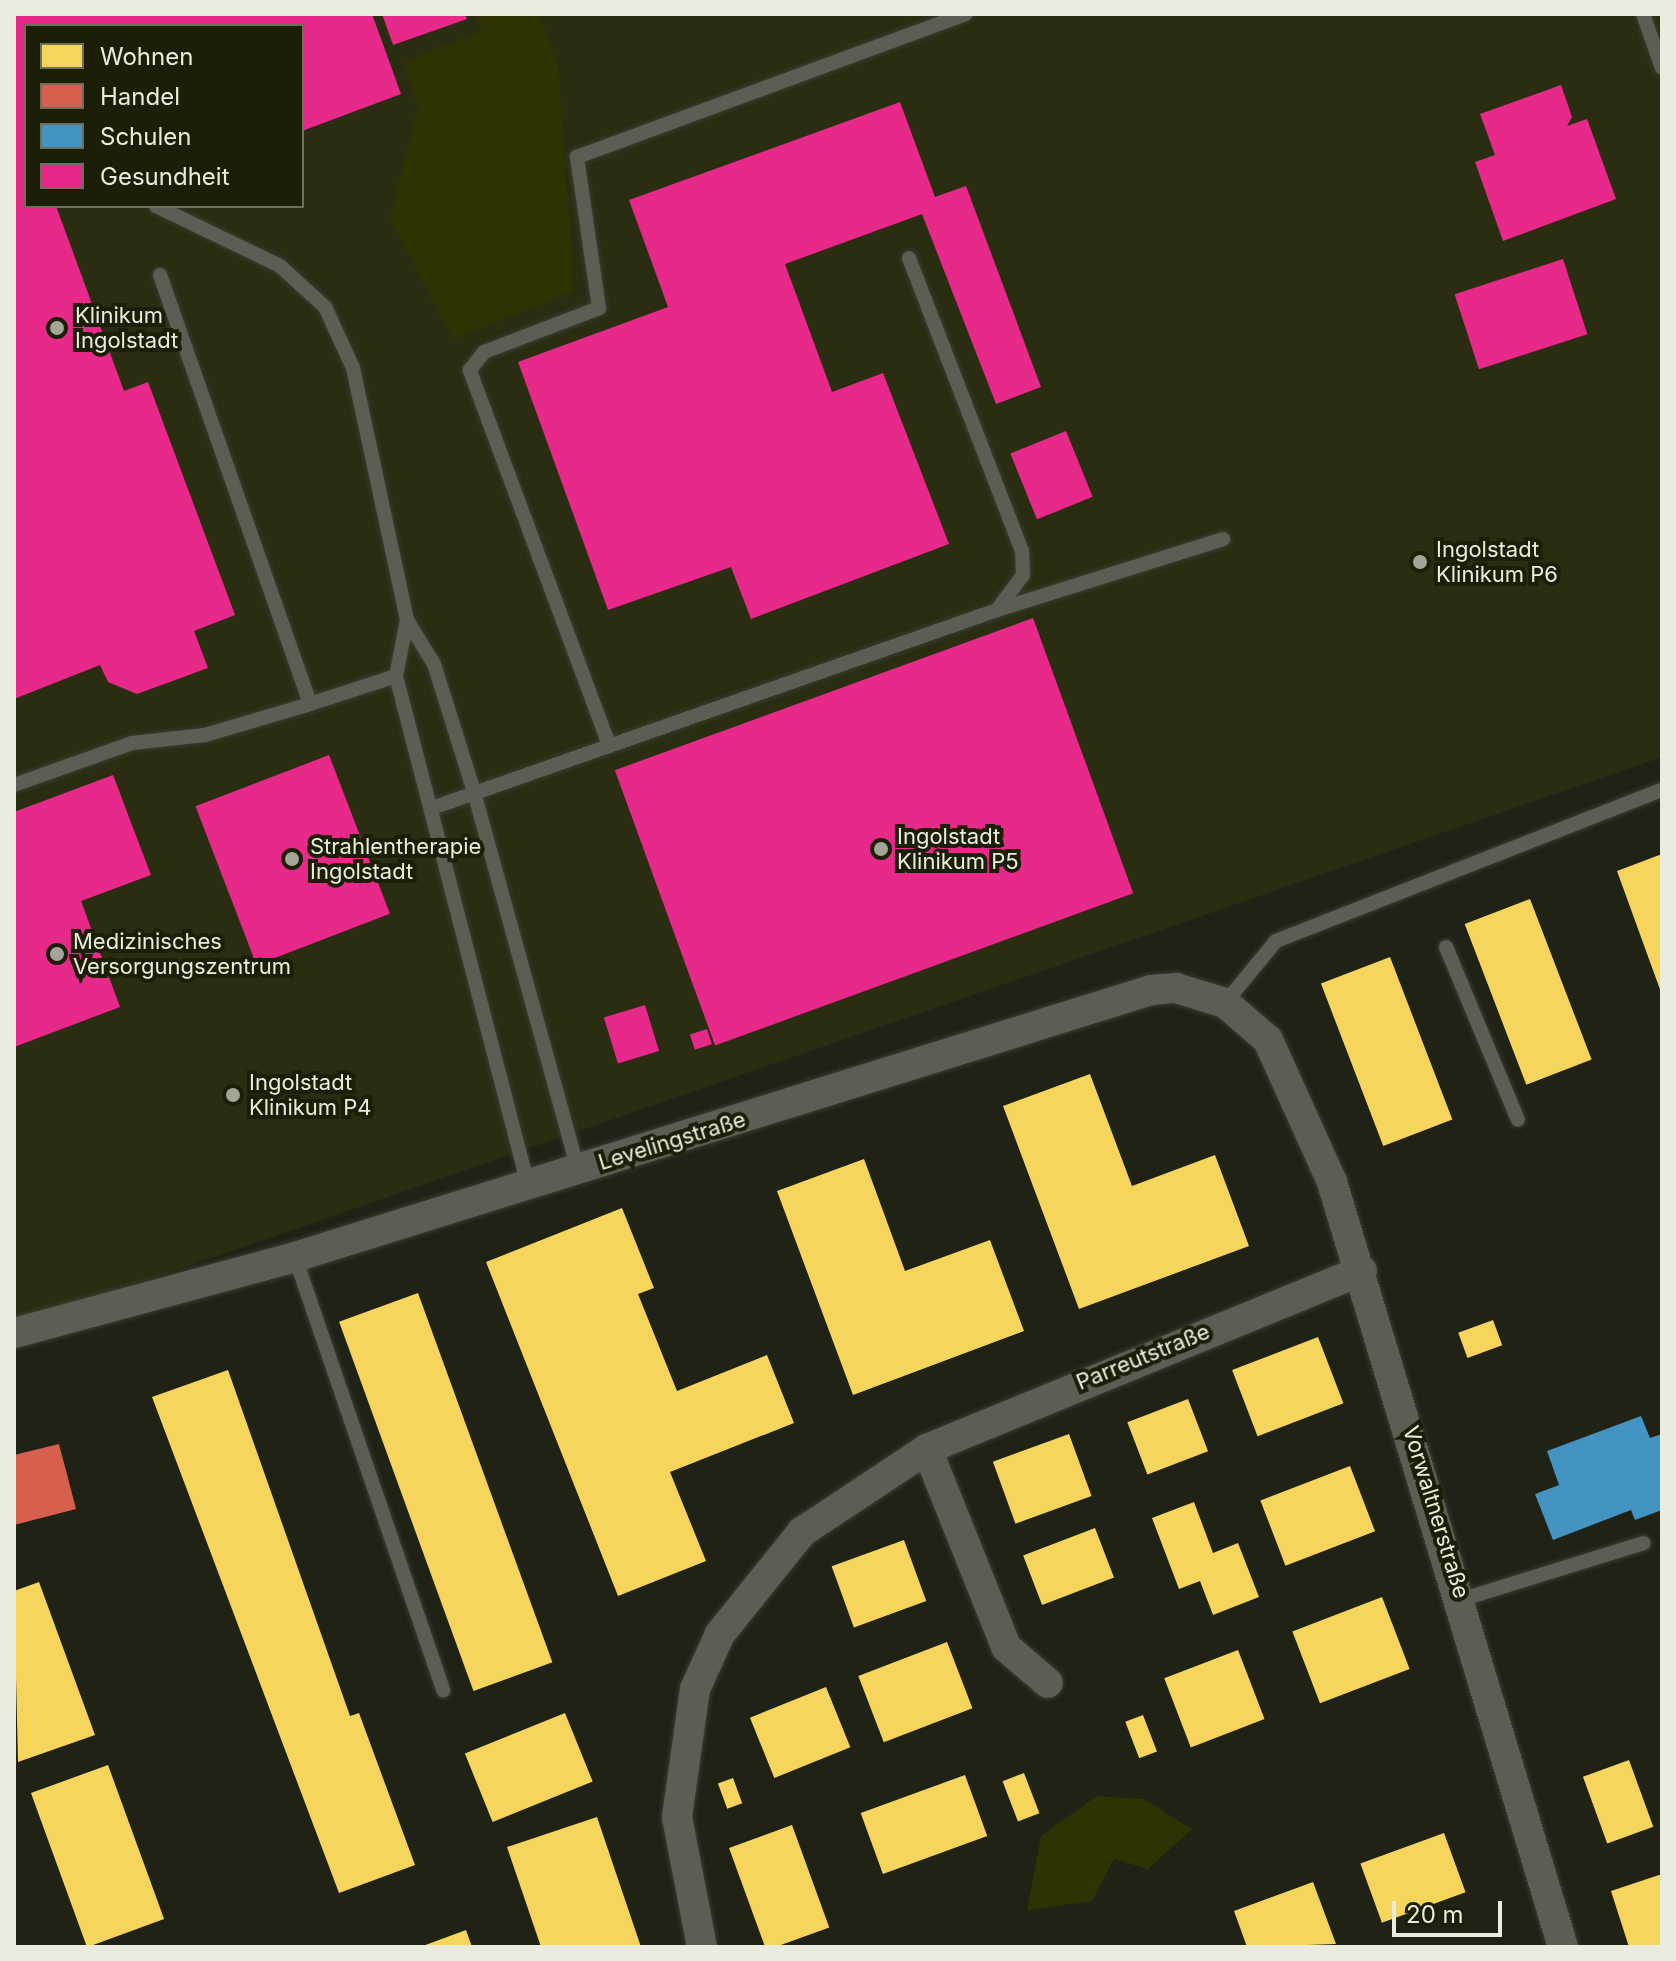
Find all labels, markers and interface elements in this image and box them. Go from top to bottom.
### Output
legend [24,24,304,208]
text: Wohnen [100,42,193,71]
text: Handel [100,82,180,111]
text: Schulen [100,122,191,151]
text: Gesundheit [100,162,229,191]
place label: Klinikum Ingolstadt [75,302,178,354]
marker: Klinikum Ingolstadt [46,317,68,339]
place label: Ingolstadt Klinikum P6 [1436,536,1558,588]
marker: Ingolstadt Klinikum P6 [1411,553,1429,571]
place label: Ingolstadt Klinikum P5 [897,823,1019,874]
place label: Strahlentherapie Ingolstadt [310,833,481,884]
marker: Ingolstadt Klinikum P5 [872,840,890,858]
marker: Strahlentherapie Ingolstadt [281,848,303,870]
place label: Medizinisches Versorgungszentrum [73,928,291,980]
marker: Medizinisches Versorgungszentrum [48,945,66,963]
place label: Ingolstadt Klinikum P4 [249,1069,372,1120]
marker: Ingolstadt Klinikum P4 [224,1086,242,1104]
street label: Levelingstraße [595,1106,749,1176]
street label: Parreutstraße [1072,1318,1214,1396]
street label: Vorwaltnerstraße [1397,1423,1475,1601]
scale bar [1396,1885,1506,1935]
text: 20 m [1406,1900,1464,1929]

